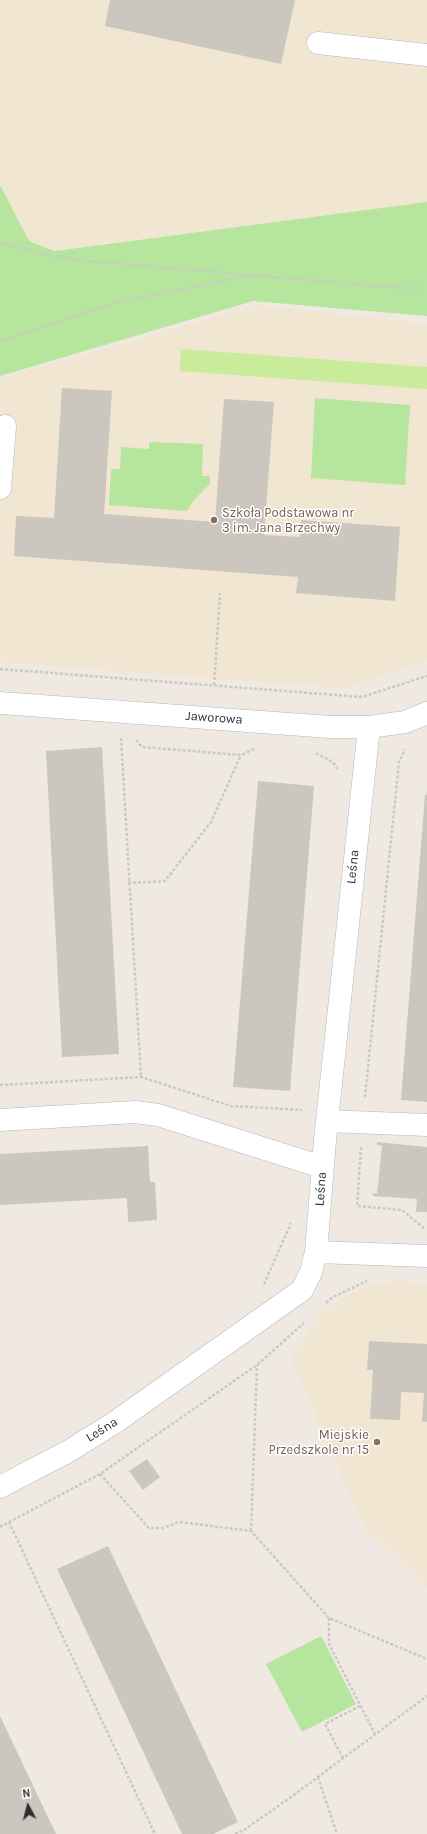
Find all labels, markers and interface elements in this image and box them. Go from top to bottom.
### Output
place label: Szkoła Podstawowa nr 3 im. Jana Brzechwy [222,505,354,536]
marker: Szkoła Podstawowa nr 3 im. Jana Brzechwy [209,515,219,525]
street label: Jaworowa [185,708,243,728]
street label: Leśna [343,849,363,885]
street label: Leśna [312,1171,330,1207]
street label: Leśna [83,1414,121,1446]
place label: Miejskie Przedszkole nr 15 [268,1427,369,1458]
marker: Miejskie Przedszkole nr 15 [372,1437,382,1447]
north arrow [8,1786,48,1826]
text: N [22,1787,31,1801]

